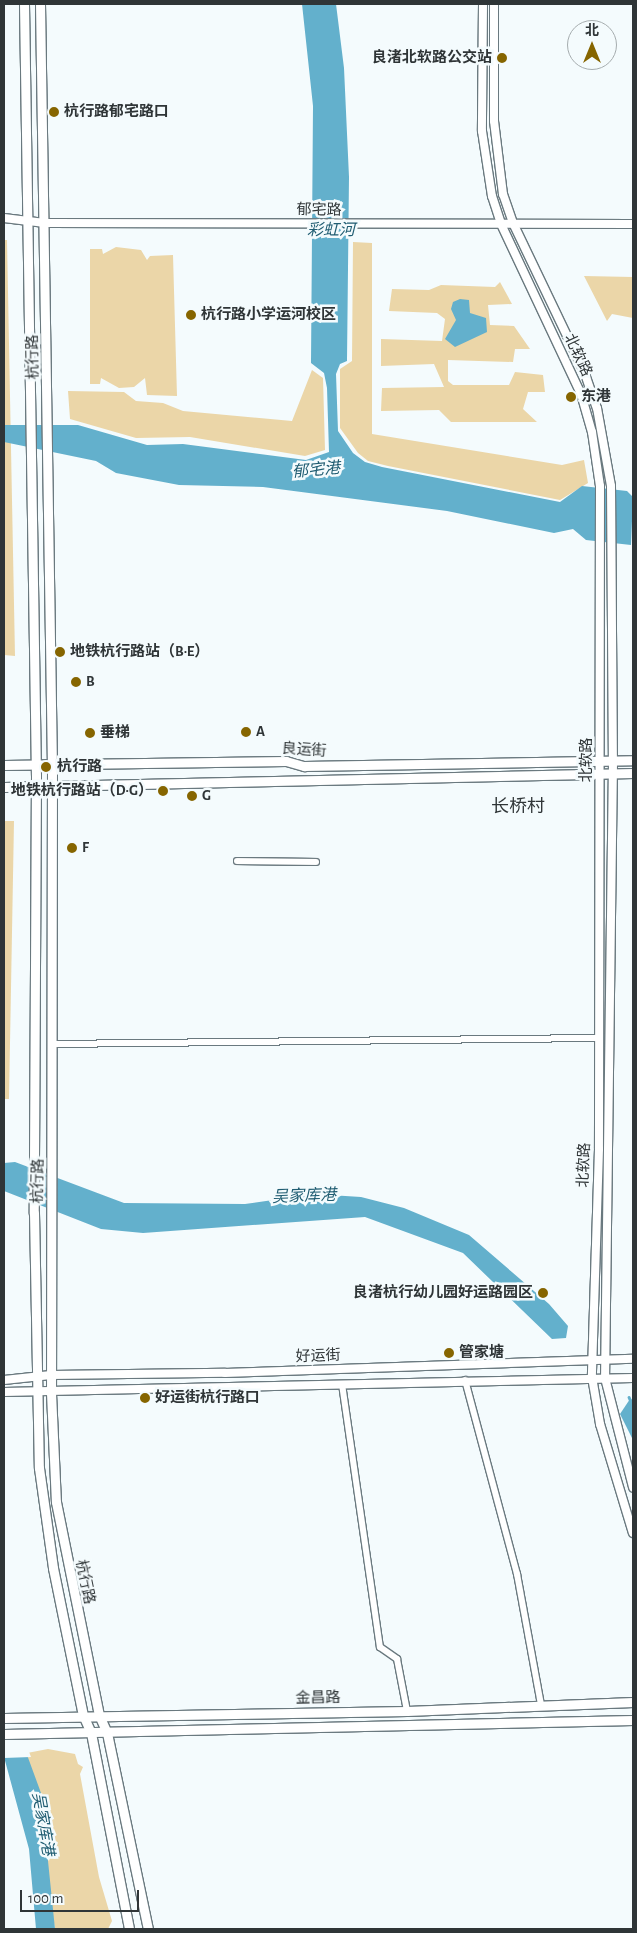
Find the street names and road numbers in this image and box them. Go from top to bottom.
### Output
street label: 郁宅路 [296,201,342,219]
street label: 北软路 [560,331,596,379]
street label: 杭行路 [24,334,42,380]
street label: 北软路 [578,738,596,782]
street label: 良运街 [281,739,327,761]
street label: 北软路 [574,1142,594,1188]
street label: 杭行路 [29,1158,47,1204]
street label: 好运街 [295,1346,341,1366]
street label: 杭行路 [72,1558,98,1606]
street label: 金昌路 [295,1689,341,1707]

